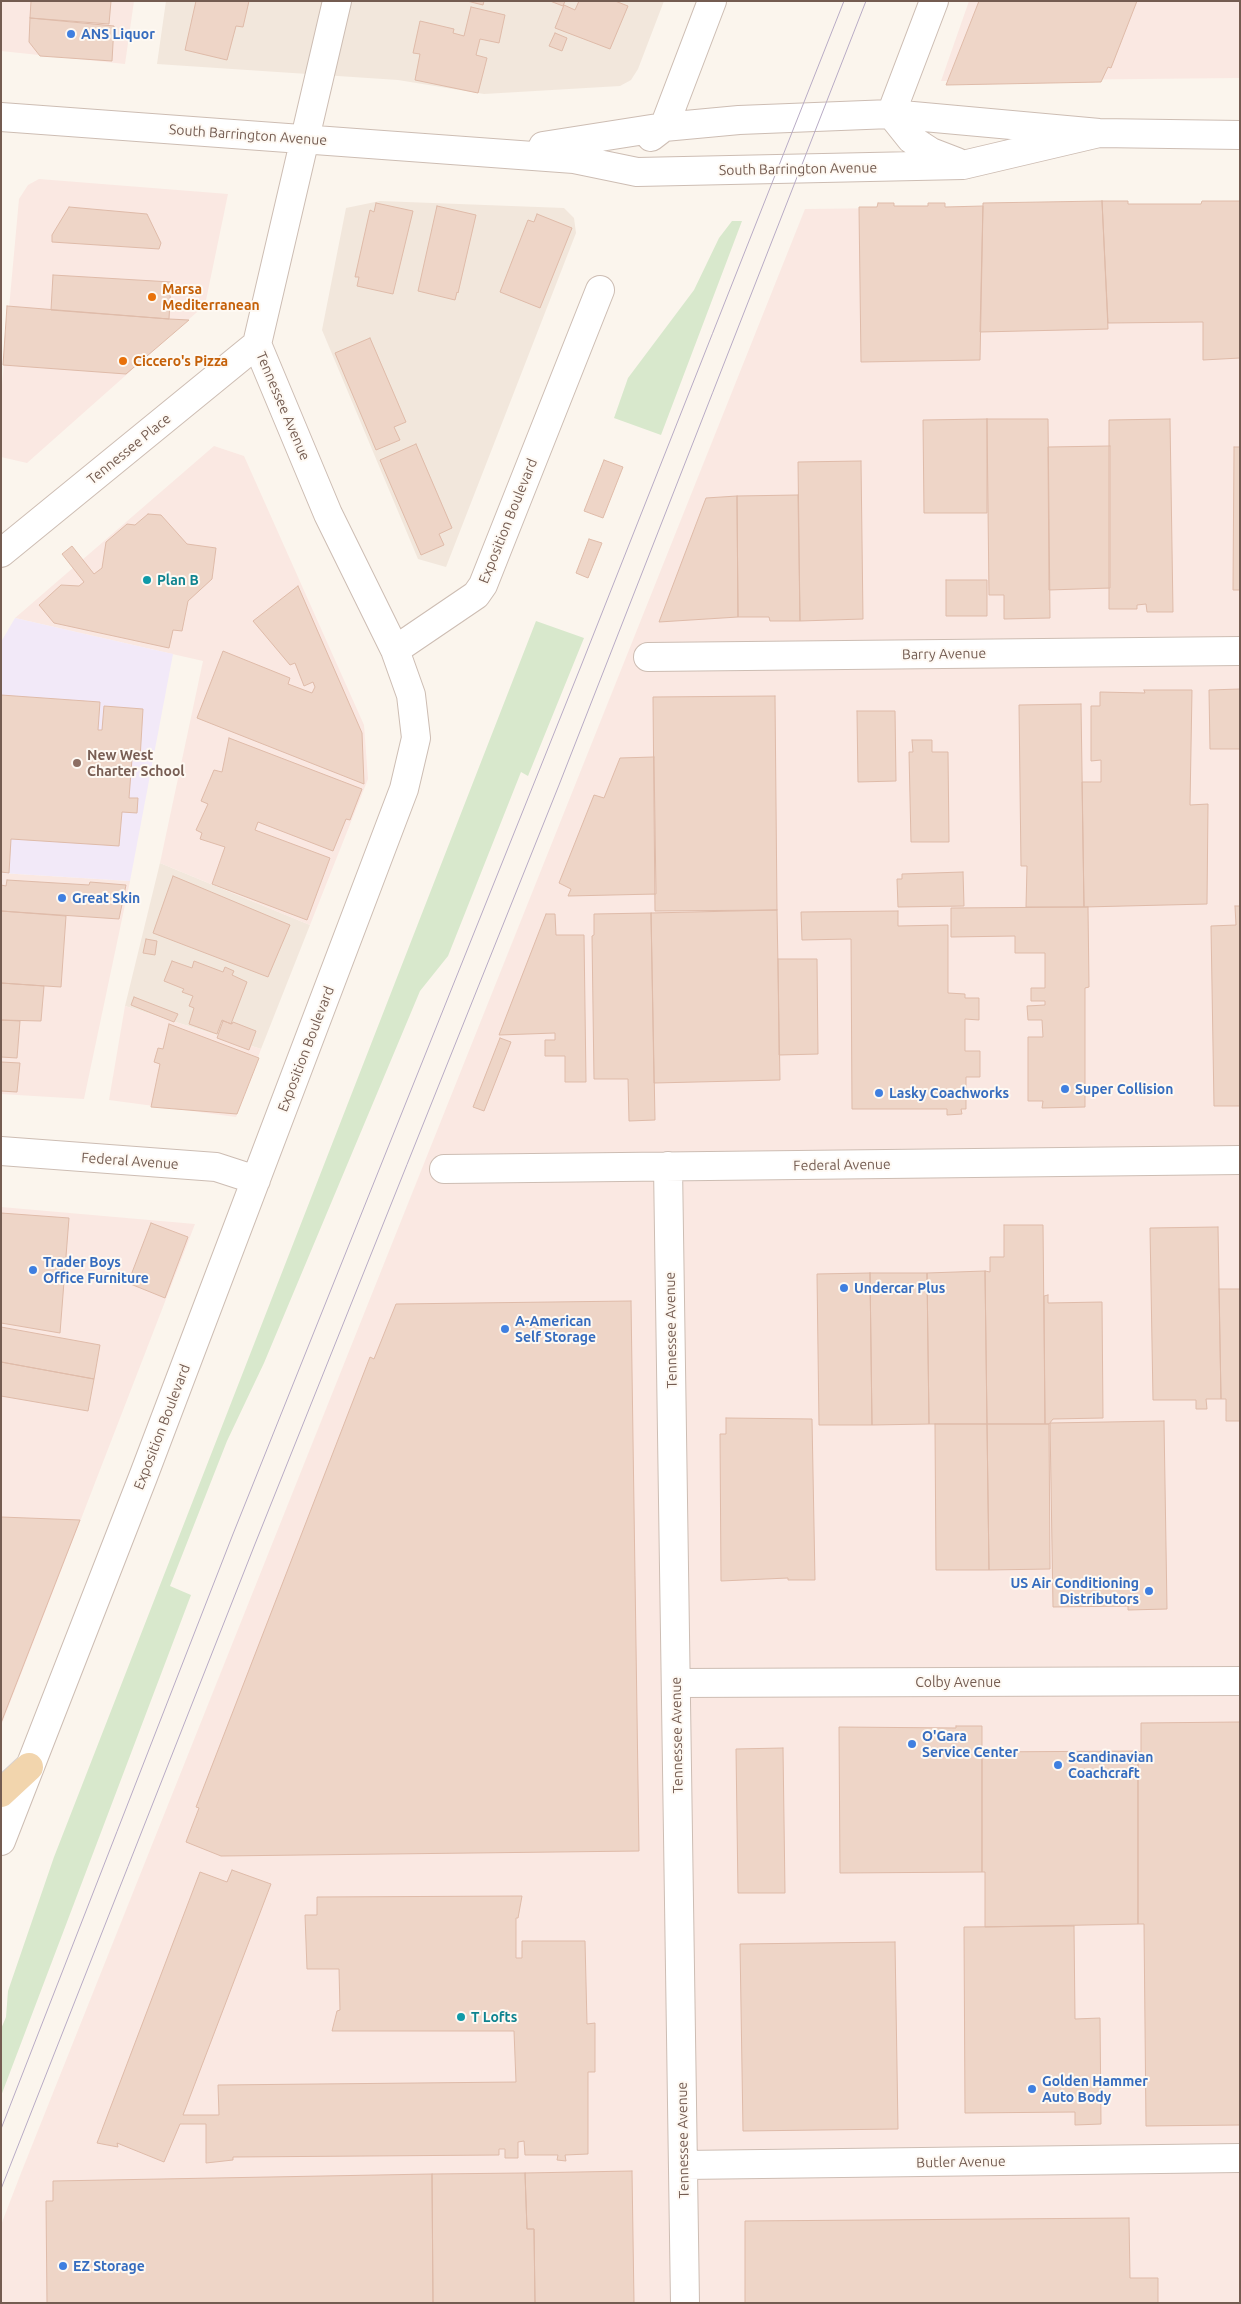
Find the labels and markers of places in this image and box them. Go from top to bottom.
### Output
place label: ANS Liquor [81,26,155,42]
marker: ANS Liquor [65,28,77,40]
place label: Marsa Mediterranean [162,281,260,314]
marker: Marsa Mediterranean [146,291,158,303]
place label: Ciccero's Pizza [133,353,228,369]
marker: Ciccero's Pizza [117,355,129,367]
place label: Plan B [157,572,199,588]
marker: Plan B [141,574,153,586]
place label: New West Charter School [87,747,185,780]
marker: New West Charter School [71,757,83,769]
place label: Great Skin [72,890,140,906]
marker: Great Skin [56,892,68,904]
place label: Super Collision [1075,1081,1173,1097]
marker: Super Collision [1059,1083,1071,1095]
place label: Lasky Coachworks [889,1085,1009,1101]
marker: Lasky Coachworks [873,1087,885,1099]
place label: Trader Boys Office Furniture [43,1254,149,1286]
marker: Trader Boys Office Furniture [27,1264,39,1276]
place label: Undercar Plus [854,1280,945,1296]
marker: Undercar Plus [838,1282,850,1294]
place label: A-American Self Storage [515,1313,596,1345]
marker: A-American Self Storage [499,1323,511,1335]
place label: US Air Conditioning Distributors [1011,1575,1139,1608]
marker: US Air Conditioning Distributors [1143,1585,1155,1597]
place label: O'Gara Service Center [922,1728,1018,1760]
marker: O'Gara Service Center [906,1738,918,1750]
place label: Scandinavian Coachcraft [1068,1749,1153,1781]
marker: Scandinavian Coachcraft [1052,1759,1064,1771]
place label: T Lofts [471,2009,517,2025]
marker: T Lofts [455,2011,467,2023]
place label: Golden Hammer Auto Body [1042,2073,1148,2106]
marker: Golden Hammer Auto Body [1026,2083,1038,2095]
place label: EZ Storage [73,2258,145,2274]
marker: EZ Storage [57,2260,69,2272]

